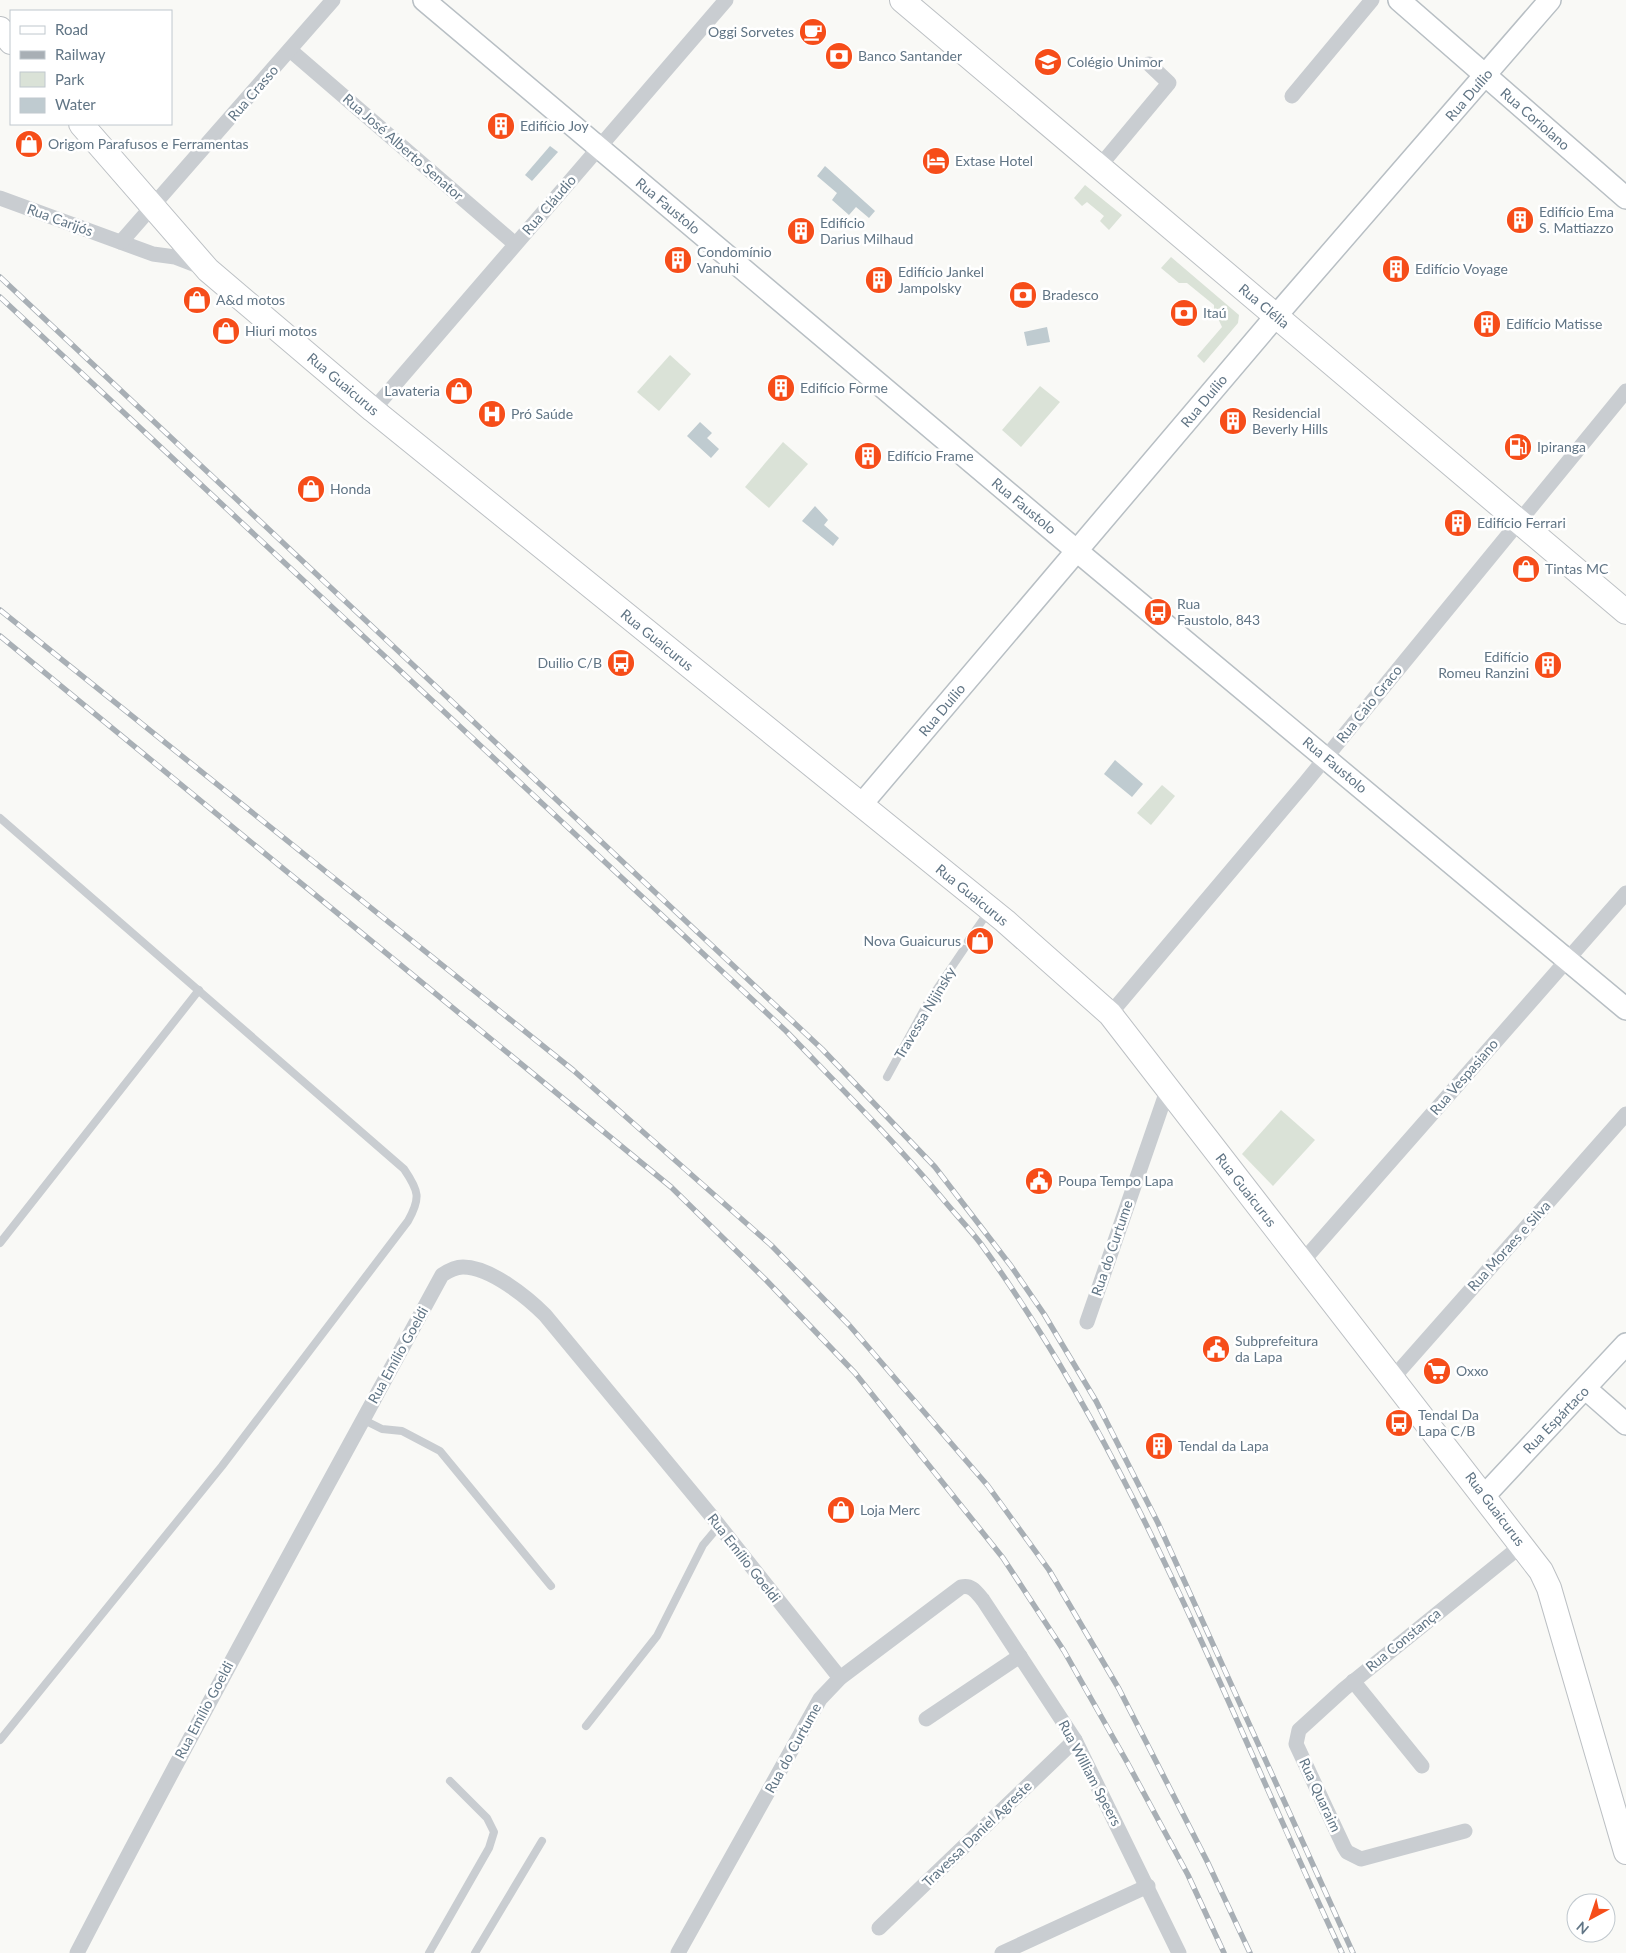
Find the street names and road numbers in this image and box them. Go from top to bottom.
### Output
street label: Rua Crasso [224,61,281,124]
street label: Rua Duílio [1441,65,1496,124]
street label: Rua Coriolano [1497,84,1574,153]
street label: Rua José Alberto Senator [340,90,467,203]
street label: Rua Cláudio [518,171,579,238]
street label: Rua Faustolo [633,174,704,237]
street label: Rua Carijós [25,200,95,239]
street label: Rua Clélia [1236,280,1293,332]
street label: Rua Guaicurus [304,349,383,419]
street label: Rua Duílio [1177,371,1231,430]
street label: Rua Faustolo [989,474,1060,537]
street label: Rua Guaicurus [618,605,697,674]
street label: Rua Caio Graco [1332,662,1405,746]
street label: Rua Duílio [915,680,969,739]
street label: Rua Faustolo [1300,733,1371,796]
street label: Rua Guaicurus [933,860,1012,929]
street label: Travessa Nijinsky [890,963,959,1062]
street label: Rua Vespasiano [1426,1035,1501,1118]
street label: Rua Guaicurus [1212,1150,1280,1230]
street label: Rua Moraes e Silva [1464,1197,1554,1294]
street label: Rua do Curtume [1087,1198,1136,1298]
street label: Rua Emílio Goeldi [364,1303,431,1406]
street label: Rua Espártaco [1519,1382,1592,1457]
street label: Rua Guaicurus [1462,1468,1529,1549]
street label: Rua Emílio Goeldi [704,1510,784,1605]
street label: Rua Constança [1362,1604,1444,1675]
street label: Rua Emílio Goeldi [171,1658,236,1761]
street label: Rua do Curtume [761,1700,824,1796]
street label: Rua William Speers [1055,1717,1126,1829]
street label: Rua Quaraim [1296,1755,1345,1834]
street label: Travessa Daniel Agreste [918,1777,1035,1890]

